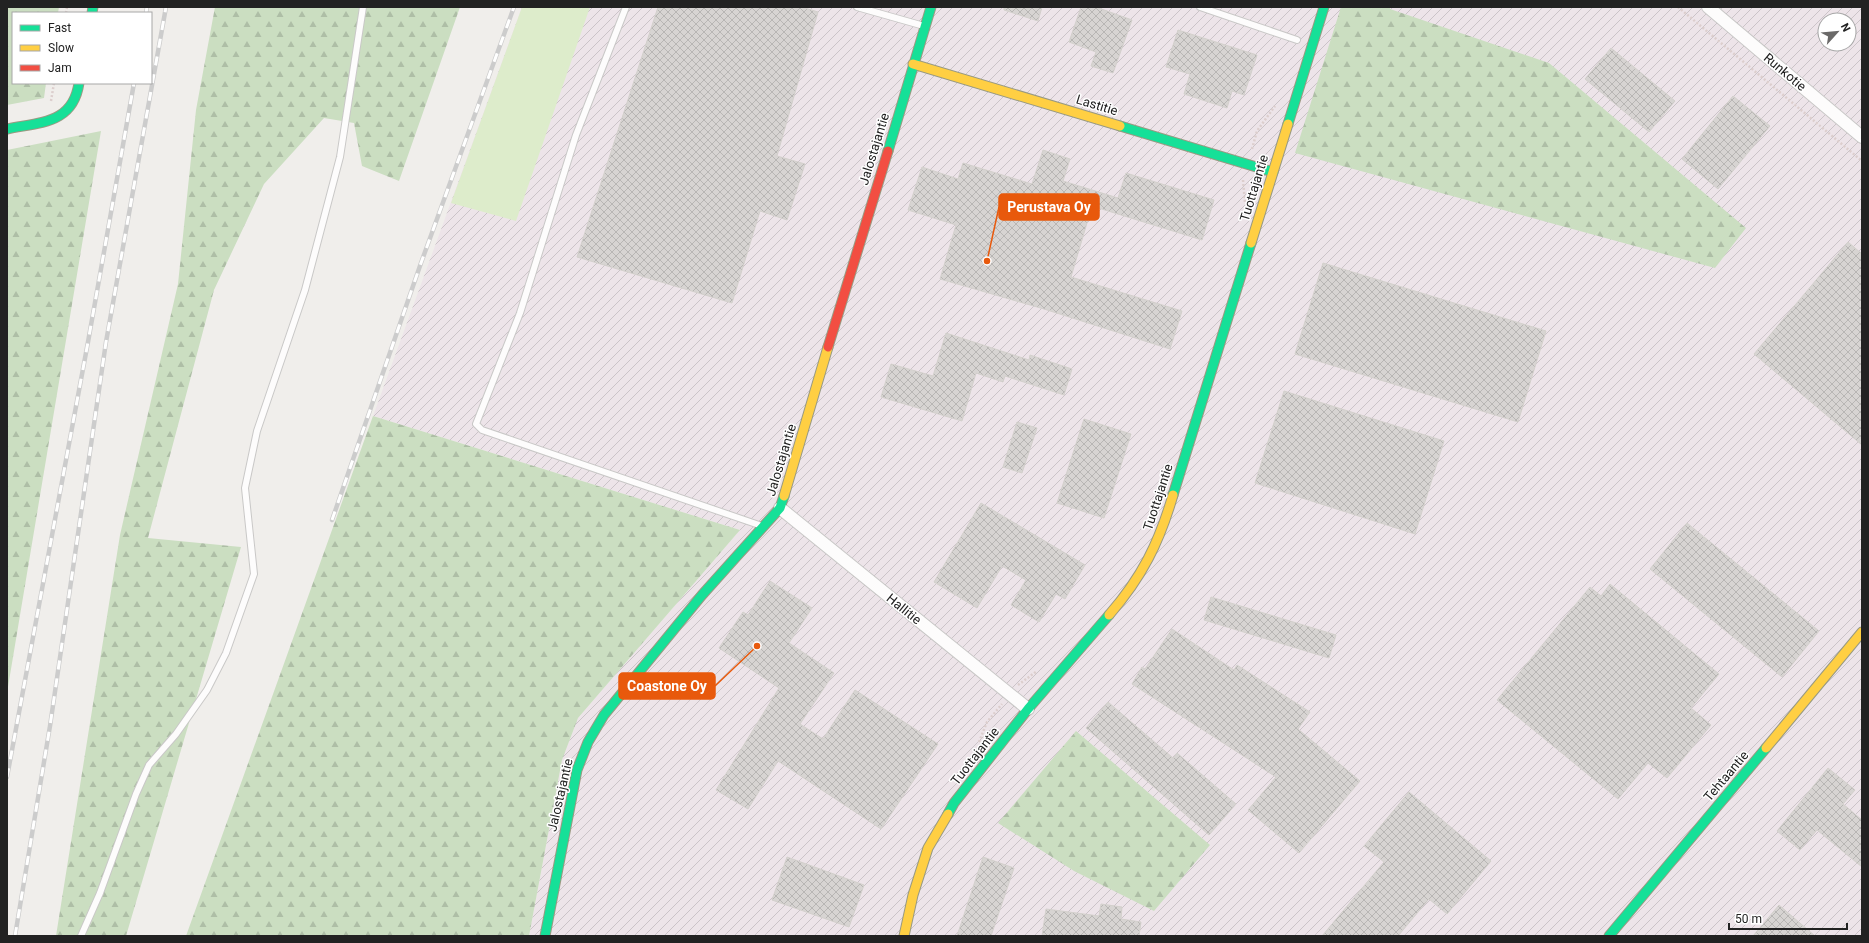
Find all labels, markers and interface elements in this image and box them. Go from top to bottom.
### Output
legend [12,12,152,84]
north arrow [1817,12,1857,52]
text: Fast [48,21,71,35]
text: N [1838,21,1853,34]
text: Slow [48,41,74,55]
street label: Runkotie [1761,50,1809,94]
text: Jam [48,61,72,75]
street label: Lastitie [1074,92,1120,118]
street label: Jalostajantie [856,111,892,187]
street label: Tuottajantie [1237,153,1271,223]
callout: Perustava Oy [999,194,1099,220]
text: Perustava Oy [1007,199,1092,215]
street label: Jalostajantie [763,422,799,498]
street label: Tuottajantie [1140,462,1176,532]
street label: Hallitie [884,591,924,628]
callout: Coastone Oy [619,673,715,699]
text: Coastone Oy [627,678,708,694]
street label: Tuottajantie [948,724,1002,788]
street label: Tehtaantie [1701,748,1751,804]
street label: Jalostajantie [544,757,576,833]
scale bar [1729,905,1847,931]
text: 50 m [1735,912,1762,926]

